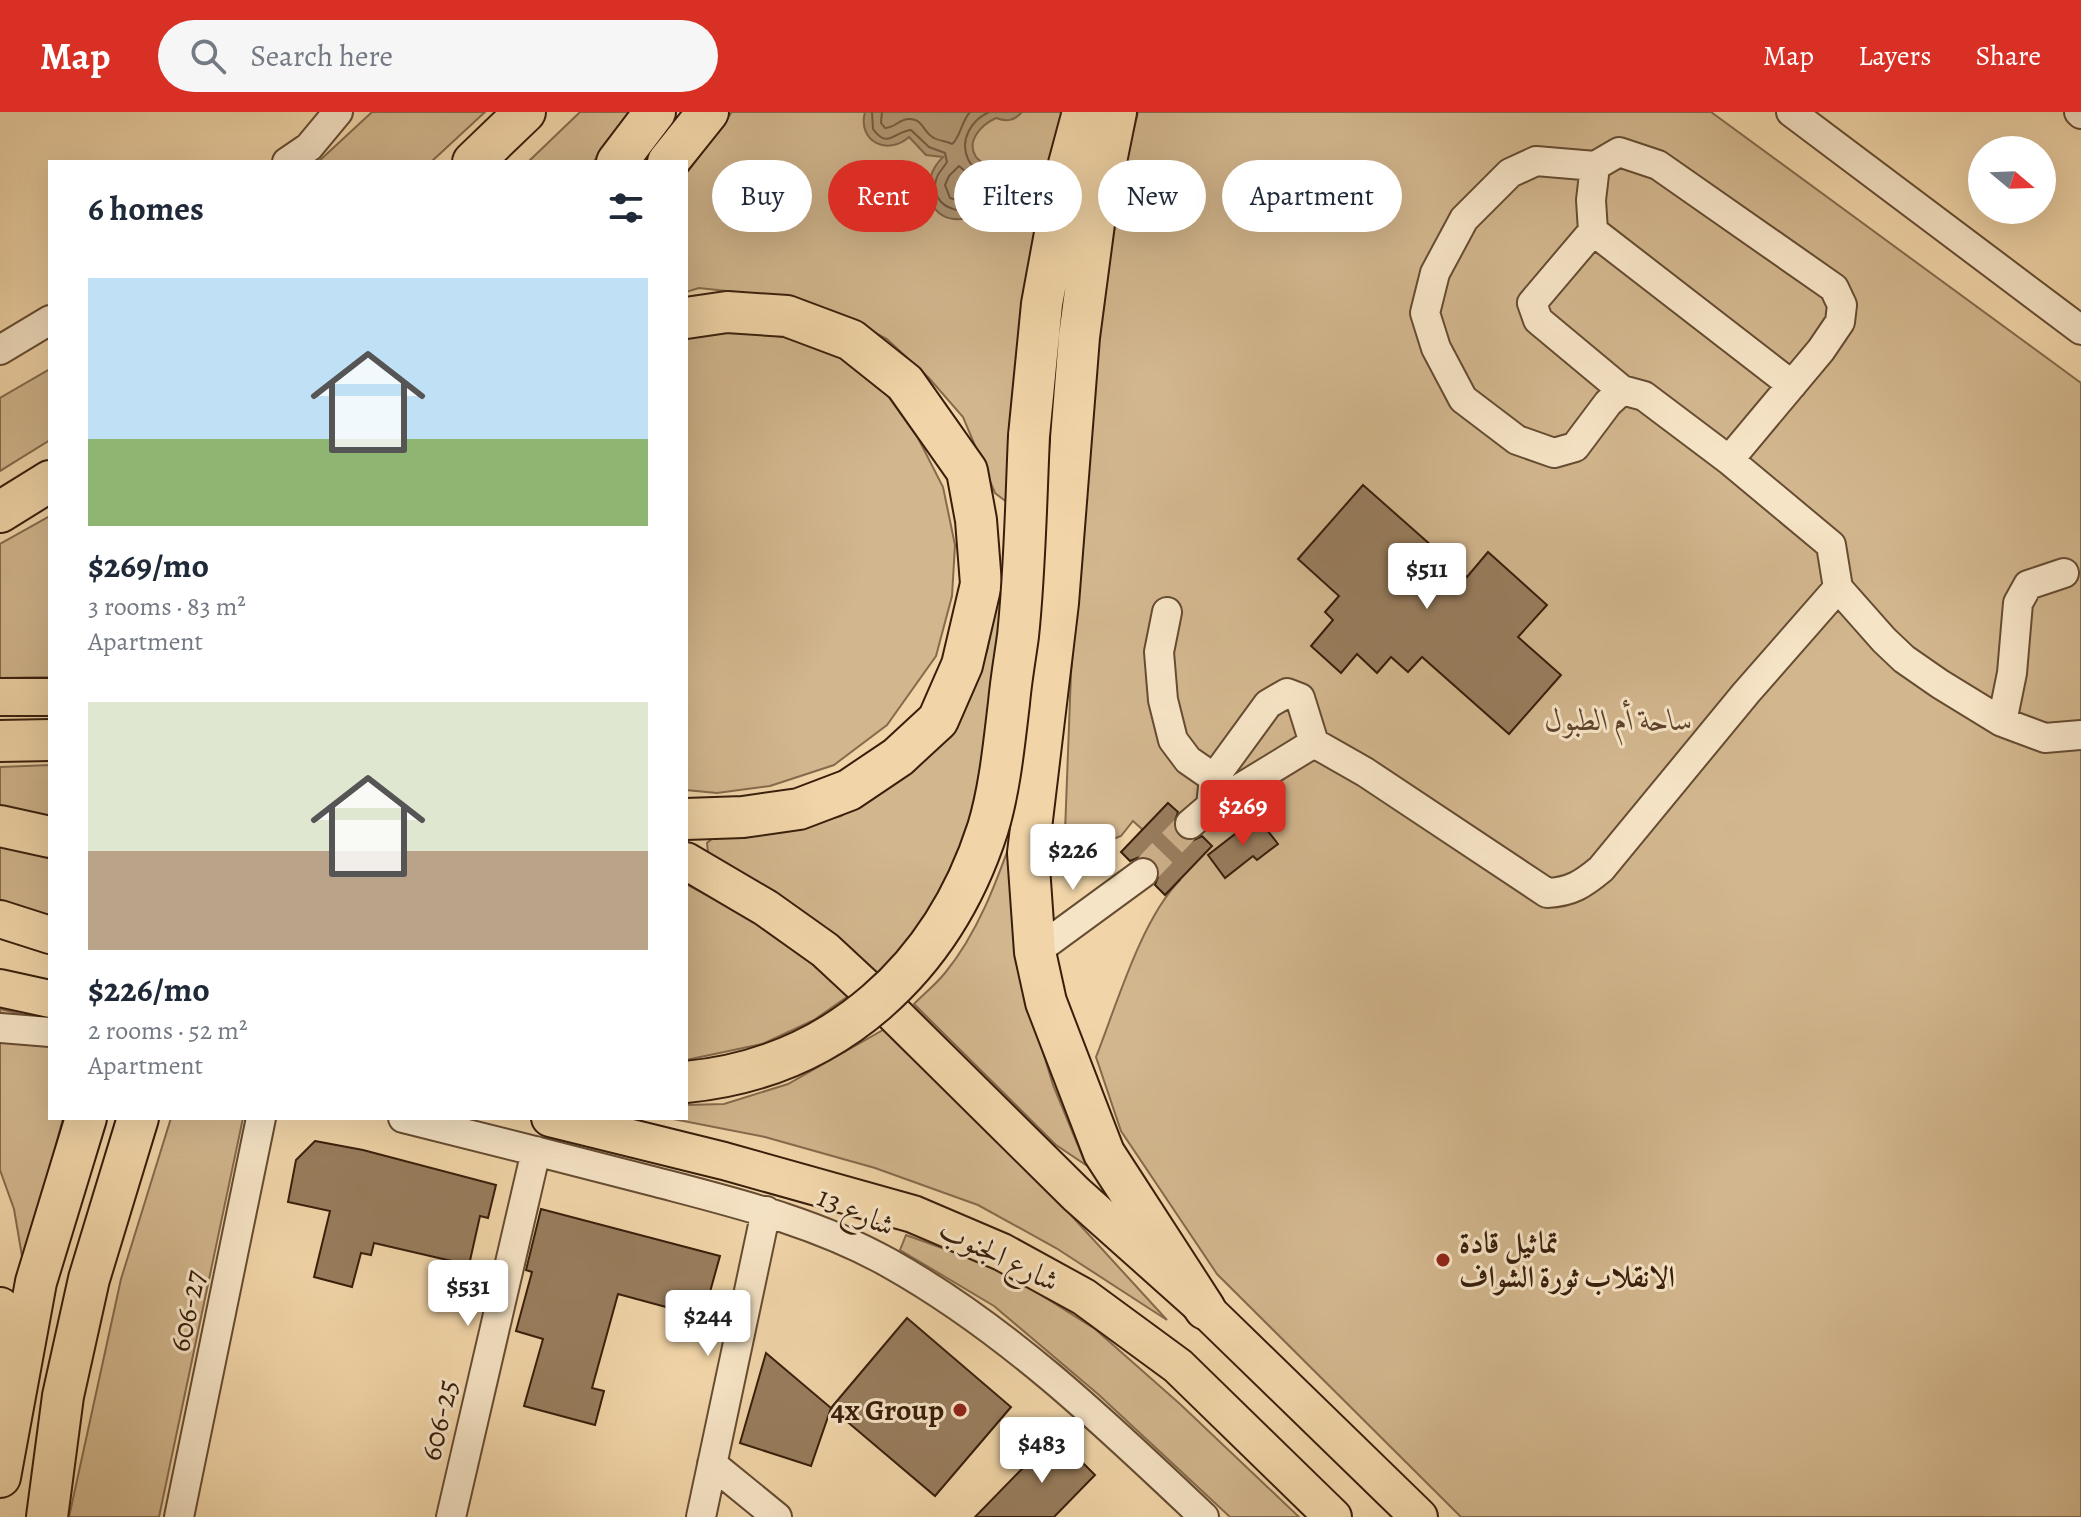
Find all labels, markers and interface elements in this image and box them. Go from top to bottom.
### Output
search box [158,20,718,92]
text: Map [40,30,110,82]
icon: search [186,34,230,78]
text: Search here [250,36,393,76]
text: Map [1763,37,1814,75]
text: Layers [1858,37,1931,75]
text: Share [1975,37,2041,75]
north arrow [1968,136,2056,224]
map controls [1968,136,2056,224]
chip: Buy [712,160,812,232]
chip: Rent [828,160,938,232]
chip: Filters [954,160,1082,232]
chip: New [1098,160,1206,232]
chip: Apartment [1222,160,1402,232]
text: 6 homes [88,185,204,232]
icon: filters [604,186,648,230]
icon: home [296,330,440,474]
text: $269/mo [88,542,209,589]
pin: $511 [1380,543,1474,611]
text: $511 [1406,551,1448,586]
text: 3 rooms · 83 m² [88,589,246,624]
text: Apartment [88,624,203,659]
park label: ساحة أم الطبول [1545,699,1693,746]
icon: home [296,754,440,898]
pin: $269 [1196,780,1290,848]
text: $269 [1219,788,1267,823]
pin: $226 [1026,824,1120,892]
text: $226 [1048,832,1098,867]
text: $226/mo [88,966,210,1013]
text: 2 rooms · 52 m² [88,1013,247,1048]
text: Apartment [88,1048,203,1083]
street label: شارع 13 [809,1176,901,1250]
street label: شارع الجنوب [930,1209,1066,1306]
place label: تماثيل قادة الانقلاب ثورة الشواف [1459,1223,1675,1297]
marker: تماثيل قادة الانقلاب ثورة الشواف [1434,1251,1452,1269]
pin: $531 [421,1260,515,1328]
street label: 606-27 [159,1266,215,1355]
text: $531 [446,1268,490,1303]
pin: $244 [661,1290,755,1358]
text: $244 [683,1298,733,1333]
street label: 606-25 [410,1375,468,1465]
place label: 4x Group [831,1390,944,1430]
marker: 4x Group [951,1401,969,1419]
pin: $483 [995,1417,1089,1485]
text: $483 [1018,1425,1066,1460]

